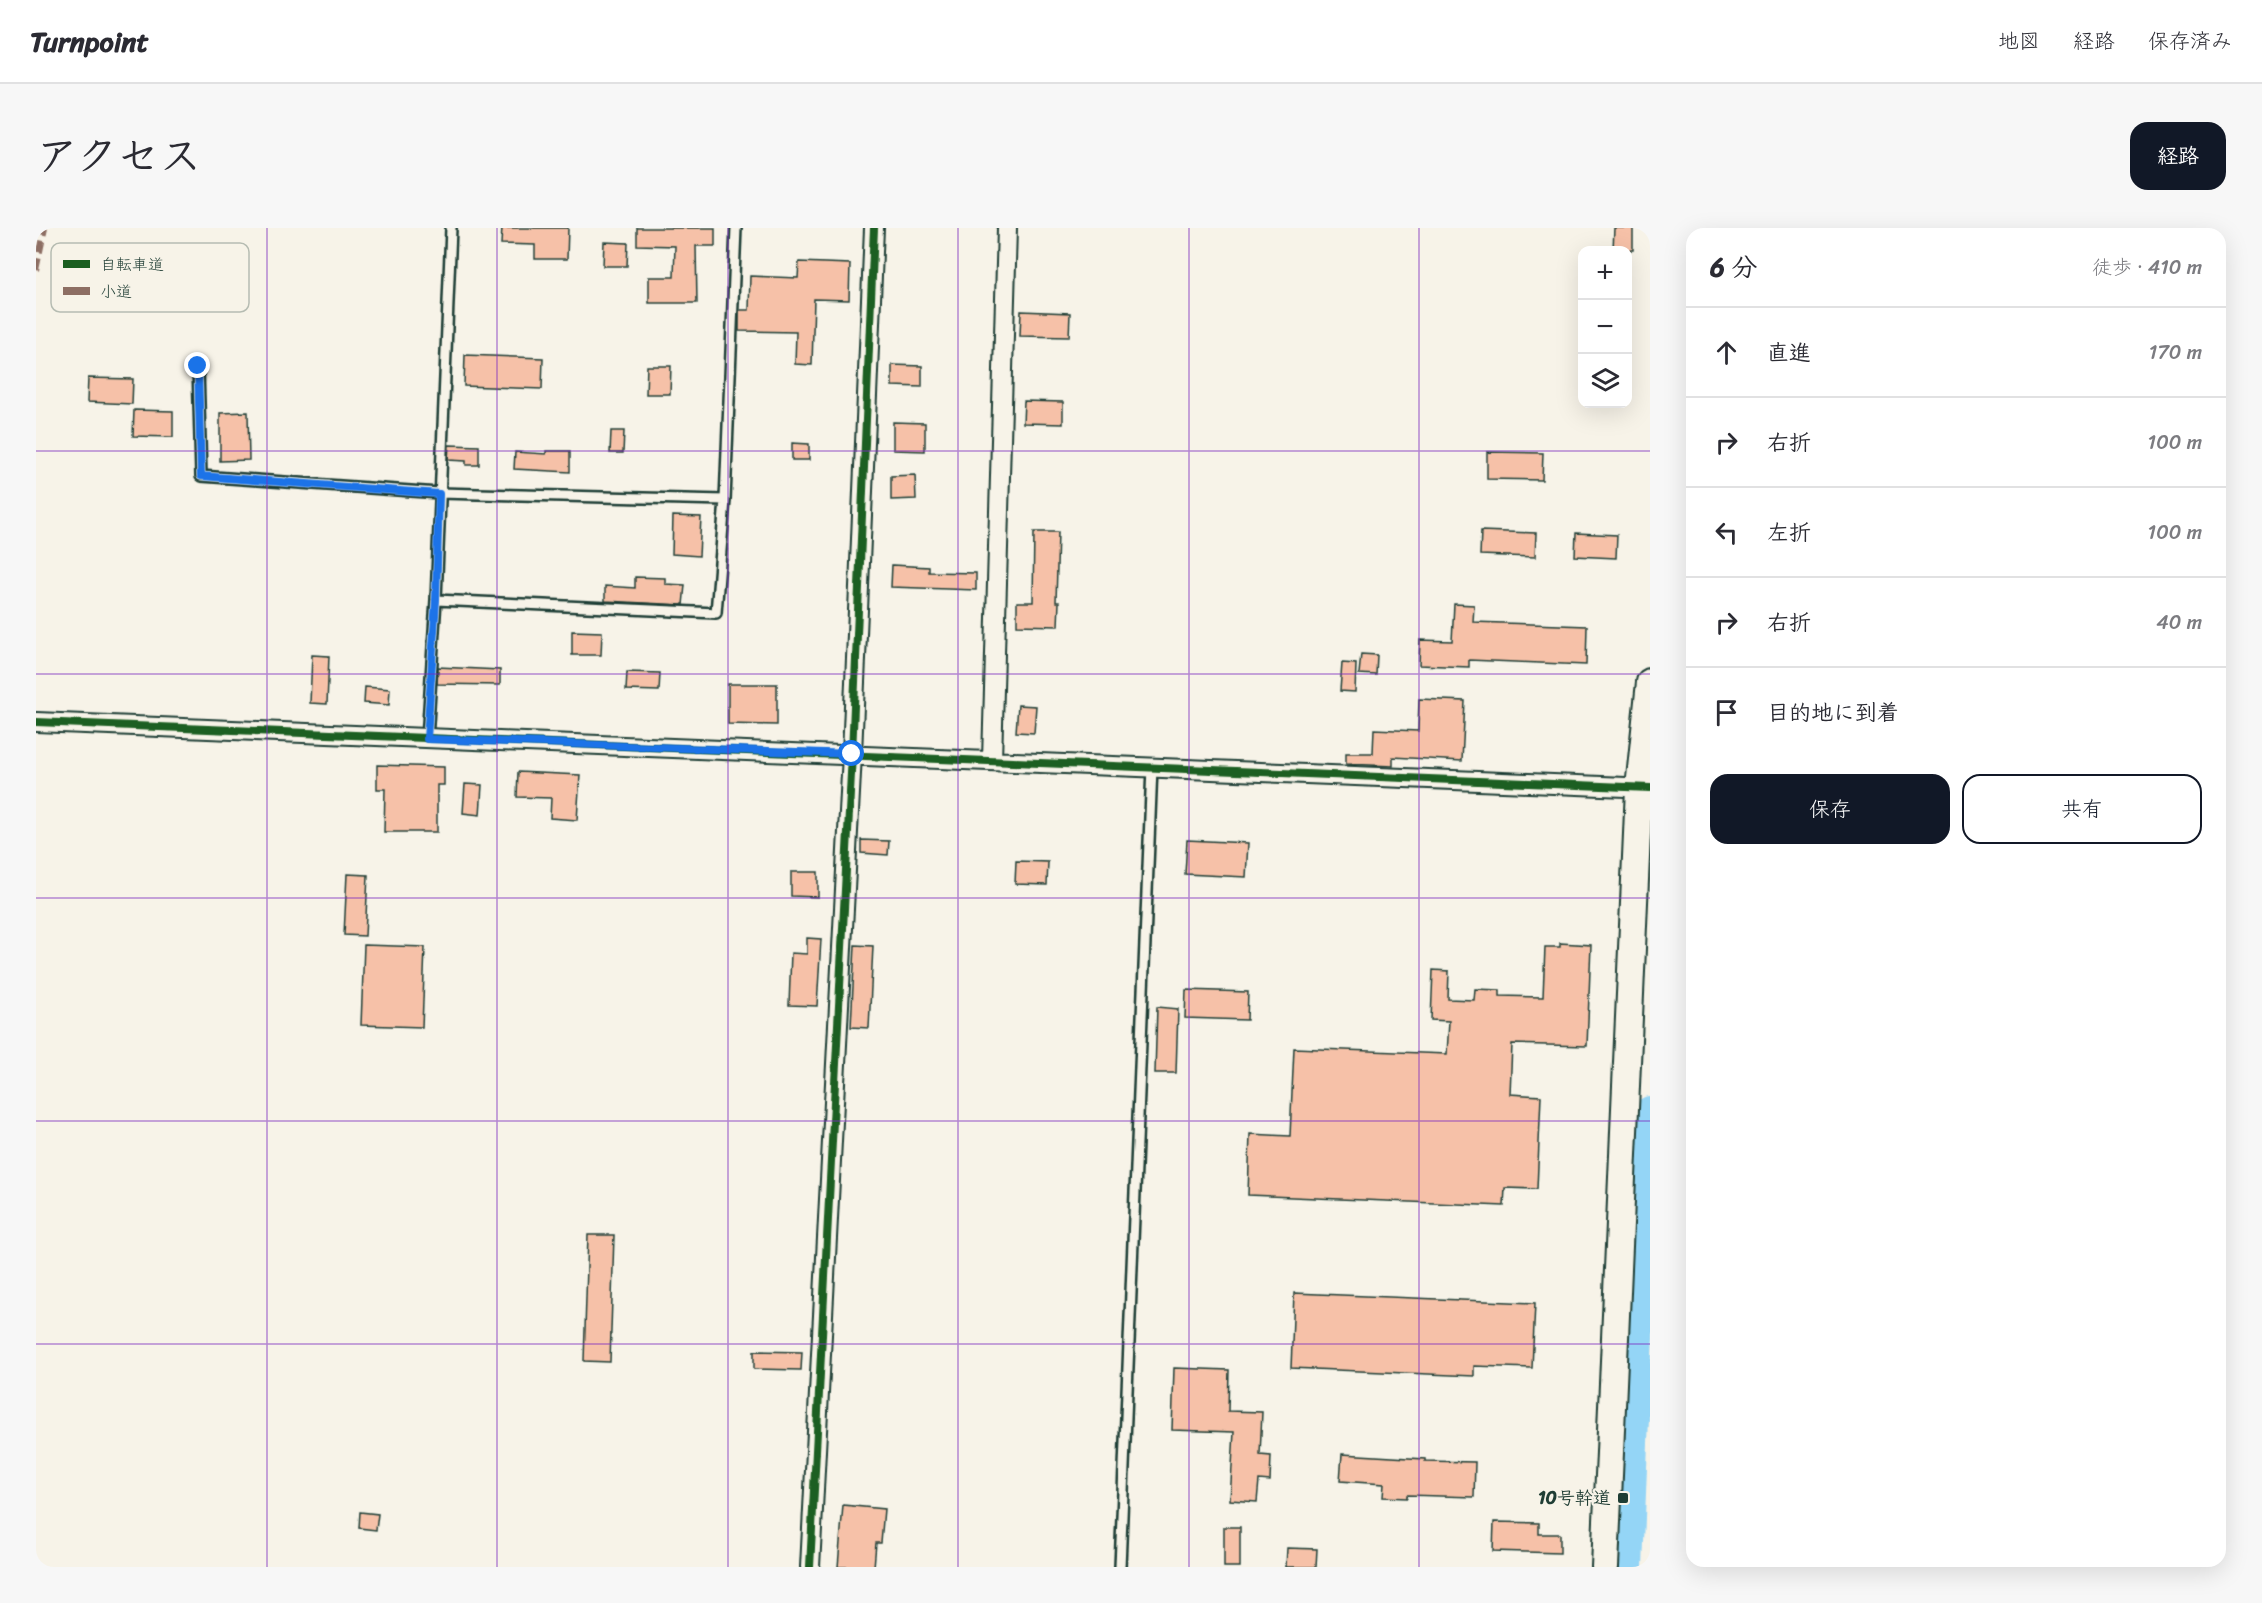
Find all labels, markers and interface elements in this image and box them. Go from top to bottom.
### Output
text: Turnpoint [30,17,149,66]
text: 地図 [1998,22,2040,60]
text: 経路 [2073,22,2115,60]
text: 保存済み [2148,22,2232,60]
text: アクセス [36,119,201,193]
button: 経路 [2130,122,2226,190]
legend [51,243,249,312]
text: 6 分 [1710,244,1758,290]
map controls [1578,246,1632,408]
button: + [1578,246,1632,300]
text: 自転車道 [100,250,164,279]
text: 徒歩 · 410 m [2092,250,2202,285]
text: 小道 [100,277,132,306]
button: − [1578,300,1632,354]
text: 直進 [1767,333,1811,372]
text: 170 m [2149,335,2202,370]
icon: ahead [1710,336,1743,369]
route end [184,352,210,378]
button: layers [1578,354,1632,408]
text: 右折 [1767,423,1811,462]
text: 100 m [2148,425,2202,460]
icon: right [1710,426,1743,459]
text: 左折 [1767,513,1811,552]
text: 100 m [2148,515,2202,550]
icon: left [1710,516,1743,549]
text: 右折 [1767,603,1811,642]
text: 40 m [2156,605,2202,640]
icon: right [1710,606,1743,639]
text: 目的地に到着 [1767,693,1899,732]
icon: arrive [1710,696,1743,729]
route start [838,740,864,766]
button: 保存 [1710,774,1950,844]
button: 共有 [1962,774,2202,844]
place label: 10号幹道 [1538,1482,1611,1514]
marker: 10号幹道 [1616,1491,1630,1505]

